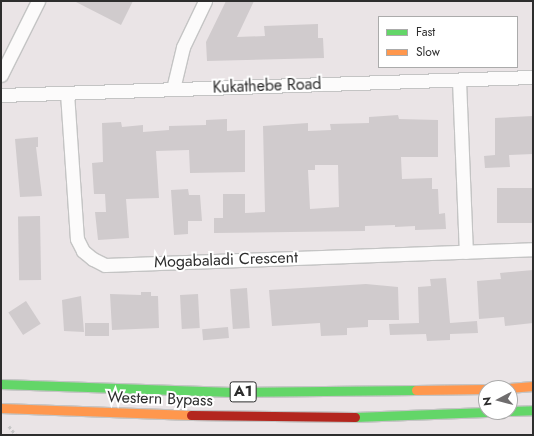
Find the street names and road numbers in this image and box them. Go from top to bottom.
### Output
street label: Kukathebe Road [212,75,322,97]
street label: Mogabaladi Crescent [154,248,298,272]
road number: A1 [229,379,257,405]
street label: Western Bypass [107,388,213,410]

